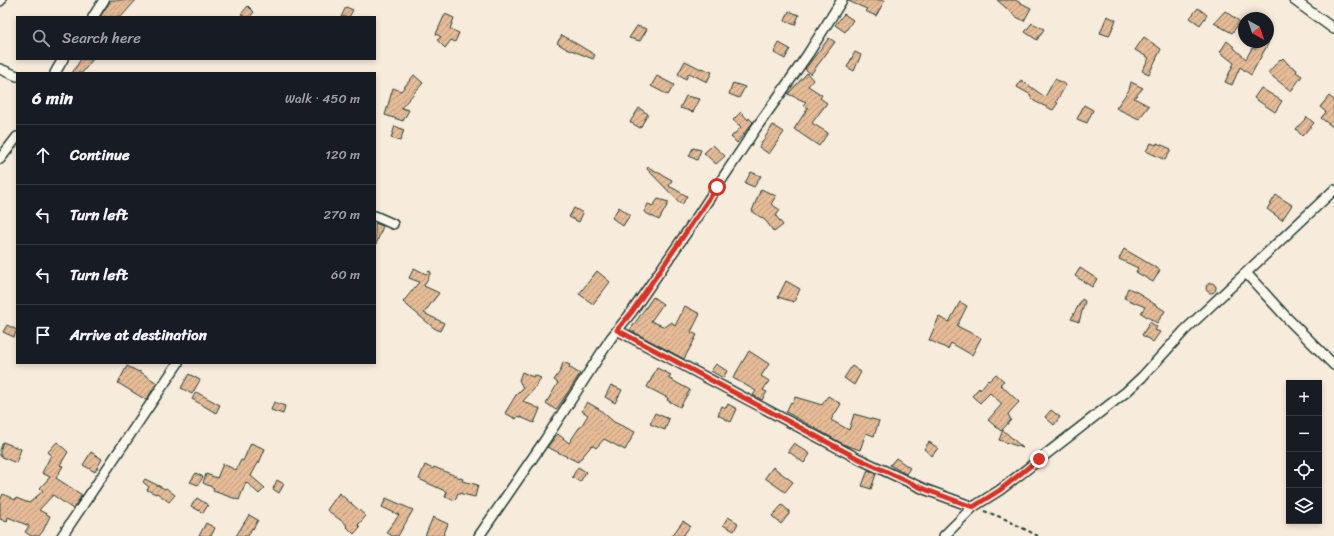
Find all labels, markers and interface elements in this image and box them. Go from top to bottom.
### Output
north arrow [1238,12,1274,48]
search box [16,16,376,60]
text: Search here [62,25,141,51]
icon: search [30,27,52,49]
text: 6 min [32,83,73,113]
text: Walk · 450 m [285,87,360,110]
text: Continue [70,142,130,168]
text: 120 m [325,143,360,166]
icon: ahead [32,144,54,166]
route start [708,178,726,196]
text: Turn left [70,202,128,228]
text: 270 m [323,203,360,226]
icon: left [32,204,54,226]
text: Turn left [70,262,128,288]
text: 60 m [331,263,360,286]
icon: left [32,264,54,286]
text: Arrive at destination [70,322,207,348]
icon: arrive [32,324,54,346]
map controls [1286,380,1322,524]
button: + [1286,380,1322,416]
button: − [1286,416,1322,452]
route end [1030,450,1048,468]
button: locate [1286,452,1322,488]
button: layers [1286,488,1322,524]

